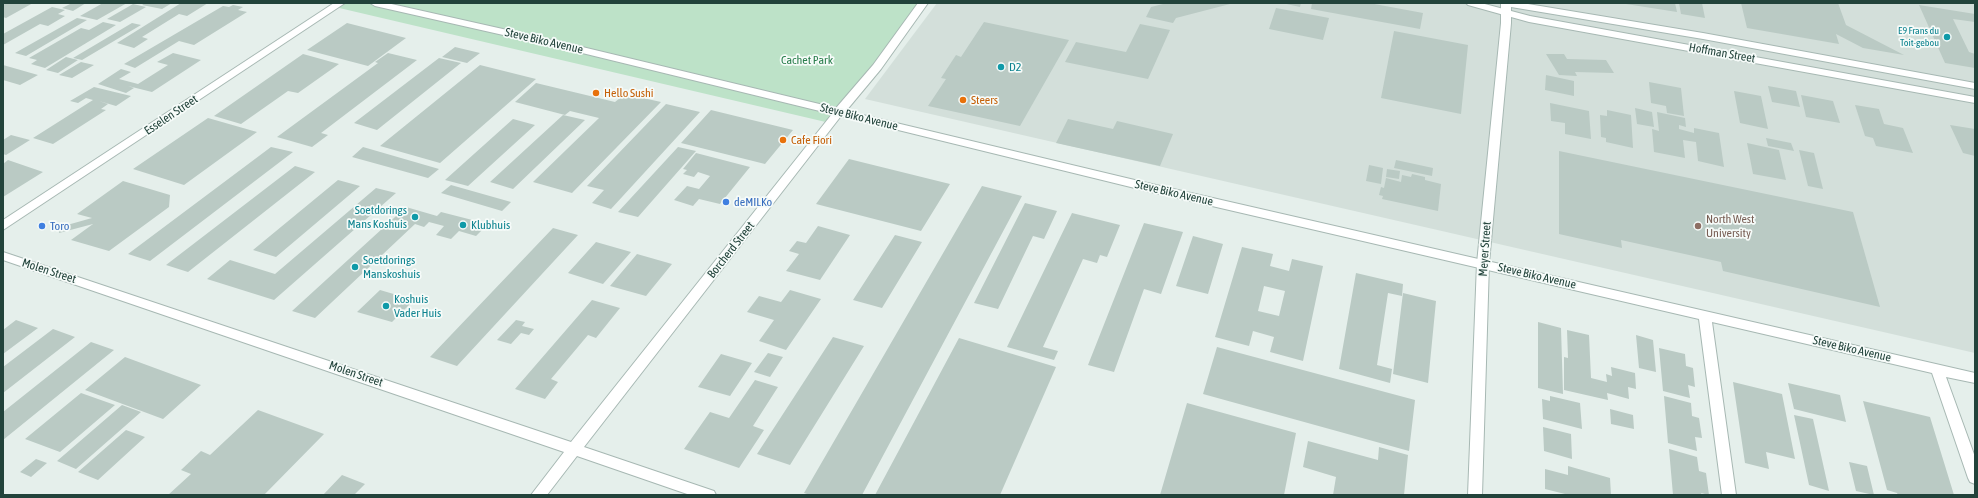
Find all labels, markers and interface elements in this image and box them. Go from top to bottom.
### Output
street label: Steve Biko Avenue [504,25,584,57]
place label: E9 Frans du Toit-gebou [1898,25,1939,48]
marker: E9 Frans du Toit-gebou [1942,32,1952,42]
street label: Hoffman Street [1688,40,1756,66]
park label: Cachet Park [781,53,833,67]
place label: D2 [1009,60,1021,74]
marker: D2 [996,62,1006,72]
place label: Hello Sushi [604,86,654,100]
marker: Hello Sushi [591,88,601,98]
street label: Esselen Street [142,92,200,138]
place label: Steers [971,93,998,107]
marker: Steers [958,95,968,105]
street label: Steve Biko Avenue [819,100,899,134]
place label: Cafe Fiori [791,133,832,147]
marker: Cafe Fiori [778,135,788,145]
street label: Steve Biko Avenue [1134,177,1214,209]
place label: deMILKo [734,195,772,209]
marker: deMILKo [721,197,731,207]
place label: Soetdorings Mans Koshuis [348,203,407,231]
marker: Soetdorings Mans Koshuis [410,212,420,222]
place label: North West University [1706,212,1755,240]
place label: Klubhuis [471,218,510,232]
place label: Toro [50,219,69,233]
street label: Borcherd Street [704,219,758,281]
marker: Klubhuis [458,220,468,230]
marker: Toro [37,221,47,231]
street label: Meyer Street [1476,221,1494,277]
marker: North West University [1693,221,1703,231]
place label: Soetdorings Manskoshuis [363,253,420,281]
street label: Molen Street [20,256,78,286]
street label: Steve Biko Avenue [1497,260,1577,292]
marker: Soetdorings Manskoshuis [350,262,360,272]
place label: Koshuis Vader Huis [394,292,441,320]
marker: Koshuis Vader Huis [381,301,391,311]
street label: Steve Biko Avenue [1812,333,1892,365]
street label: Molen Street [327,358,385,390]

